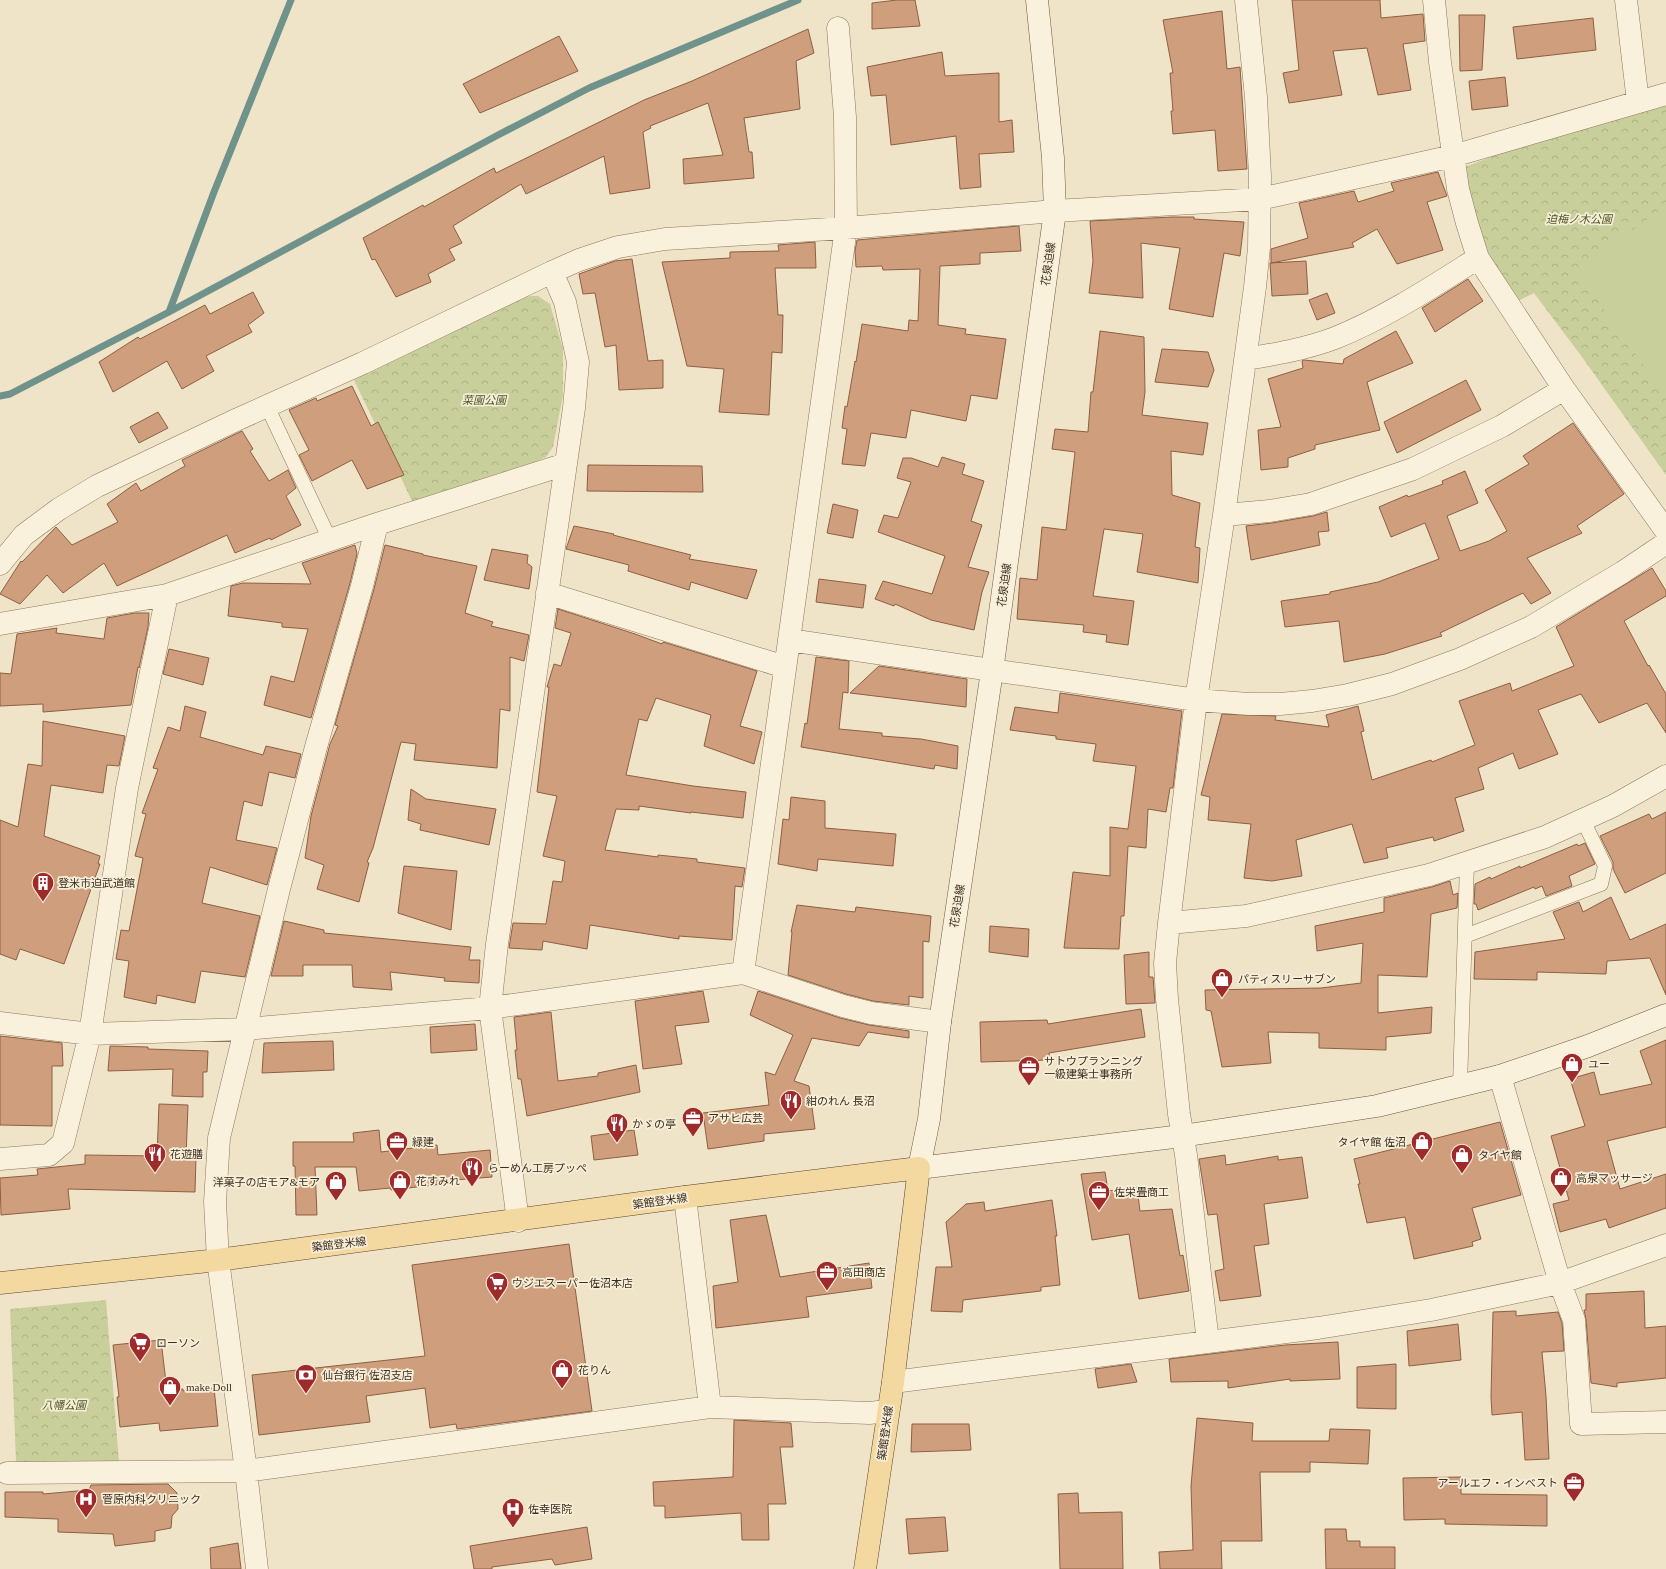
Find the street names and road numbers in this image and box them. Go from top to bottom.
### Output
street label: 花泉迫線 [1039,241,1057,287]
street label: 花泉迫線 [995,562,1013,608]
street label: 花泉迫線 [948,883,966,929]
street label: 築館登米線 [632,1191,688,1211]
street label: 築館登米線 [311,1235,367,1253]
street label: 築館登米線 [875,1405,895,1461]

